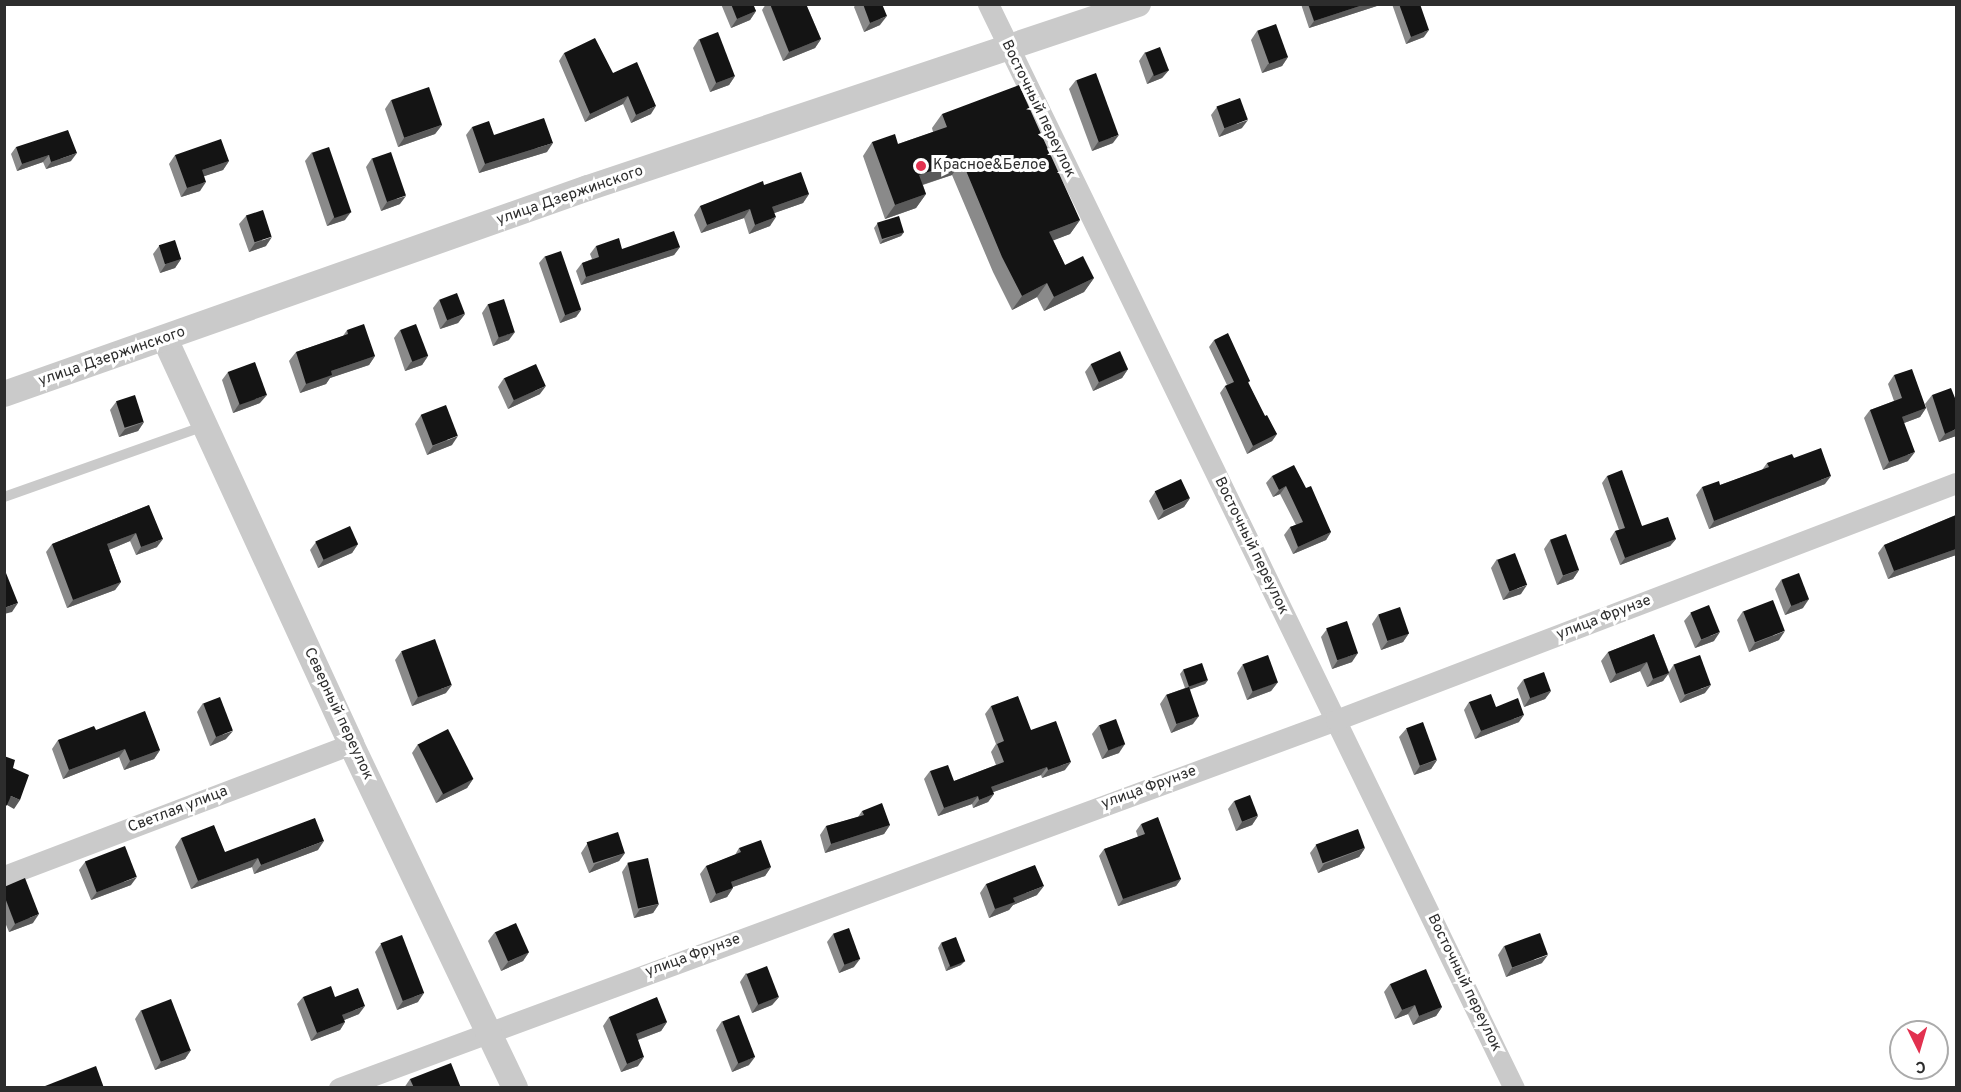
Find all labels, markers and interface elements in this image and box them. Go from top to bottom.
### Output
street label: Восточный переулок [997,37,1079,181]
place label: Красное&Белое [933,157,1047,175]
marker: Красное&Белое [914,159,928,173]
street label: улица Дзержинского [494,162,646,230]
street label: улица Дзержинского [36,323,188,391]
street label: Восточный переулок [1210,474,1292,618]
street label: улица Фрунзе [1554,592,1654,644]
street label: Северный переулок [299,645,377,783]
street label: улица Фрунзе [1099,762,1199,814]
street label: Светлая улица [126,783,230,837]
street label: Восточный переулок [1423,911,1505,1055]
street label: улица Фрунзе [643,930,743,982]
north arrow [1889,1020,1949,1080]
text: С [1914,1056,1926,1076]

